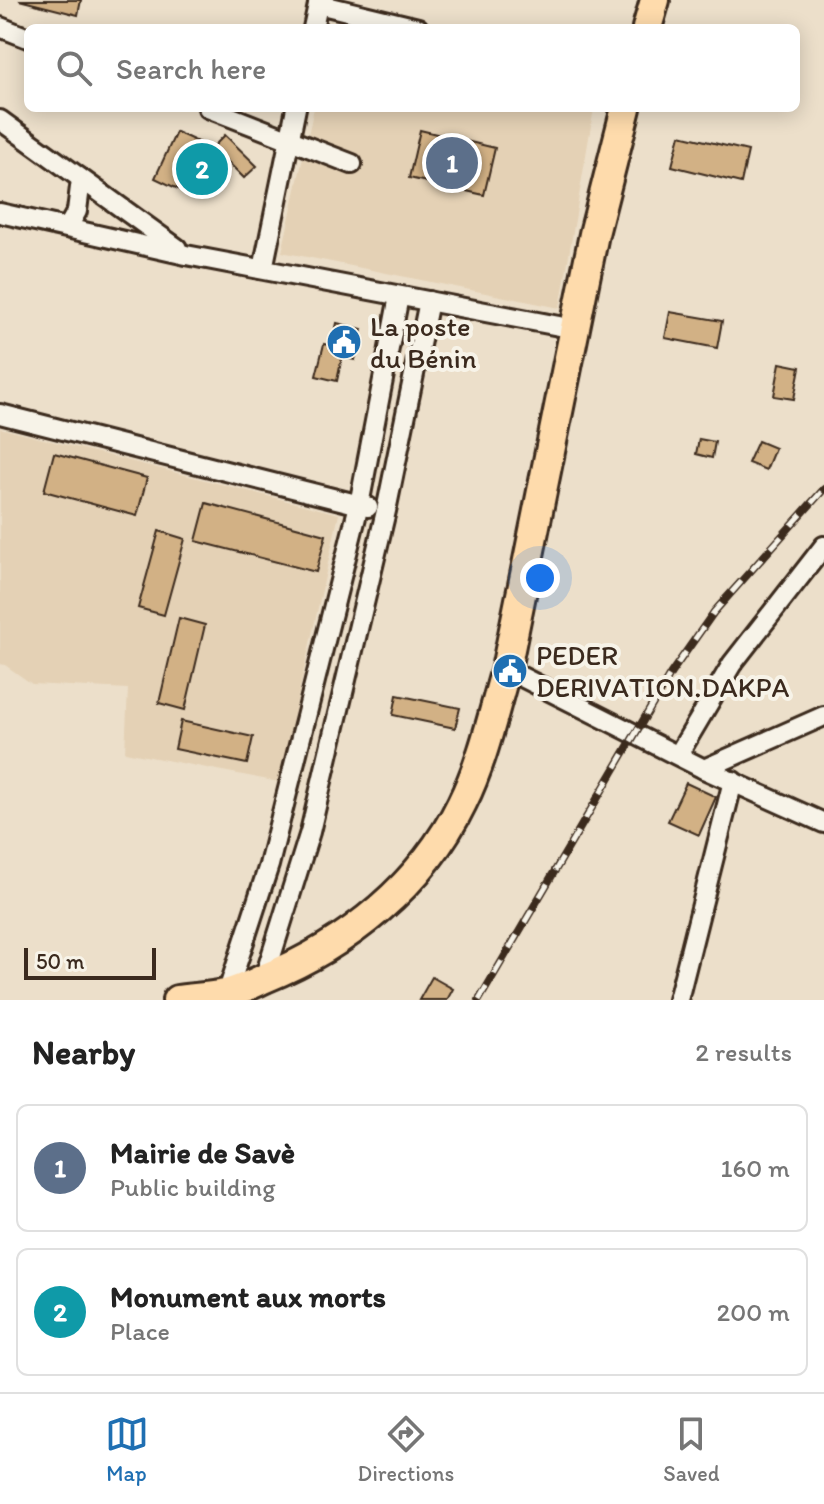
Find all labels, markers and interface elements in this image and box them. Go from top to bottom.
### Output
search box [24,24,800,112]
icon: search [52,46,96,90]
text: Search here [116,50,266,87]
pin: 1 [426,133,478,193]
pin: 2 [176,139,228,199]
place label: La poste du Bénin [370,309,477,375]
public building icon: La poste du Bénin [325,323,363,361]
your location [520,558,560,598]
place label: PEDER DERIVATION.DAKPA [536,638,790,704]
public building icon: PEDER DERIVATION.DAKPA [491,652,529,690]
scale bar [24,944,156,980]
text: 50 m [36,948,85,975]
text: Nearby [32,1032,135,1073]
text: 2 results [695,1036,792,1068]
text: Mairie de Savè [110,1134,295,1171]
text: 1 [54,1152,66,1184]
text: 160 m [720,1152,790,1184]
text: Public building [110,1171,276,1203]
text: Monument aux morts [110,1278,386,1315]
text: 2 [53,1296,67,1328]
text: 200 m [717,1296,790,1328]
text: Place [110,1315,170,1347]
tab: Map [105,1412,149,1487]
tab: Directions [358,1412,454,1487]
tab: Saved [663,1412,719,1487]

